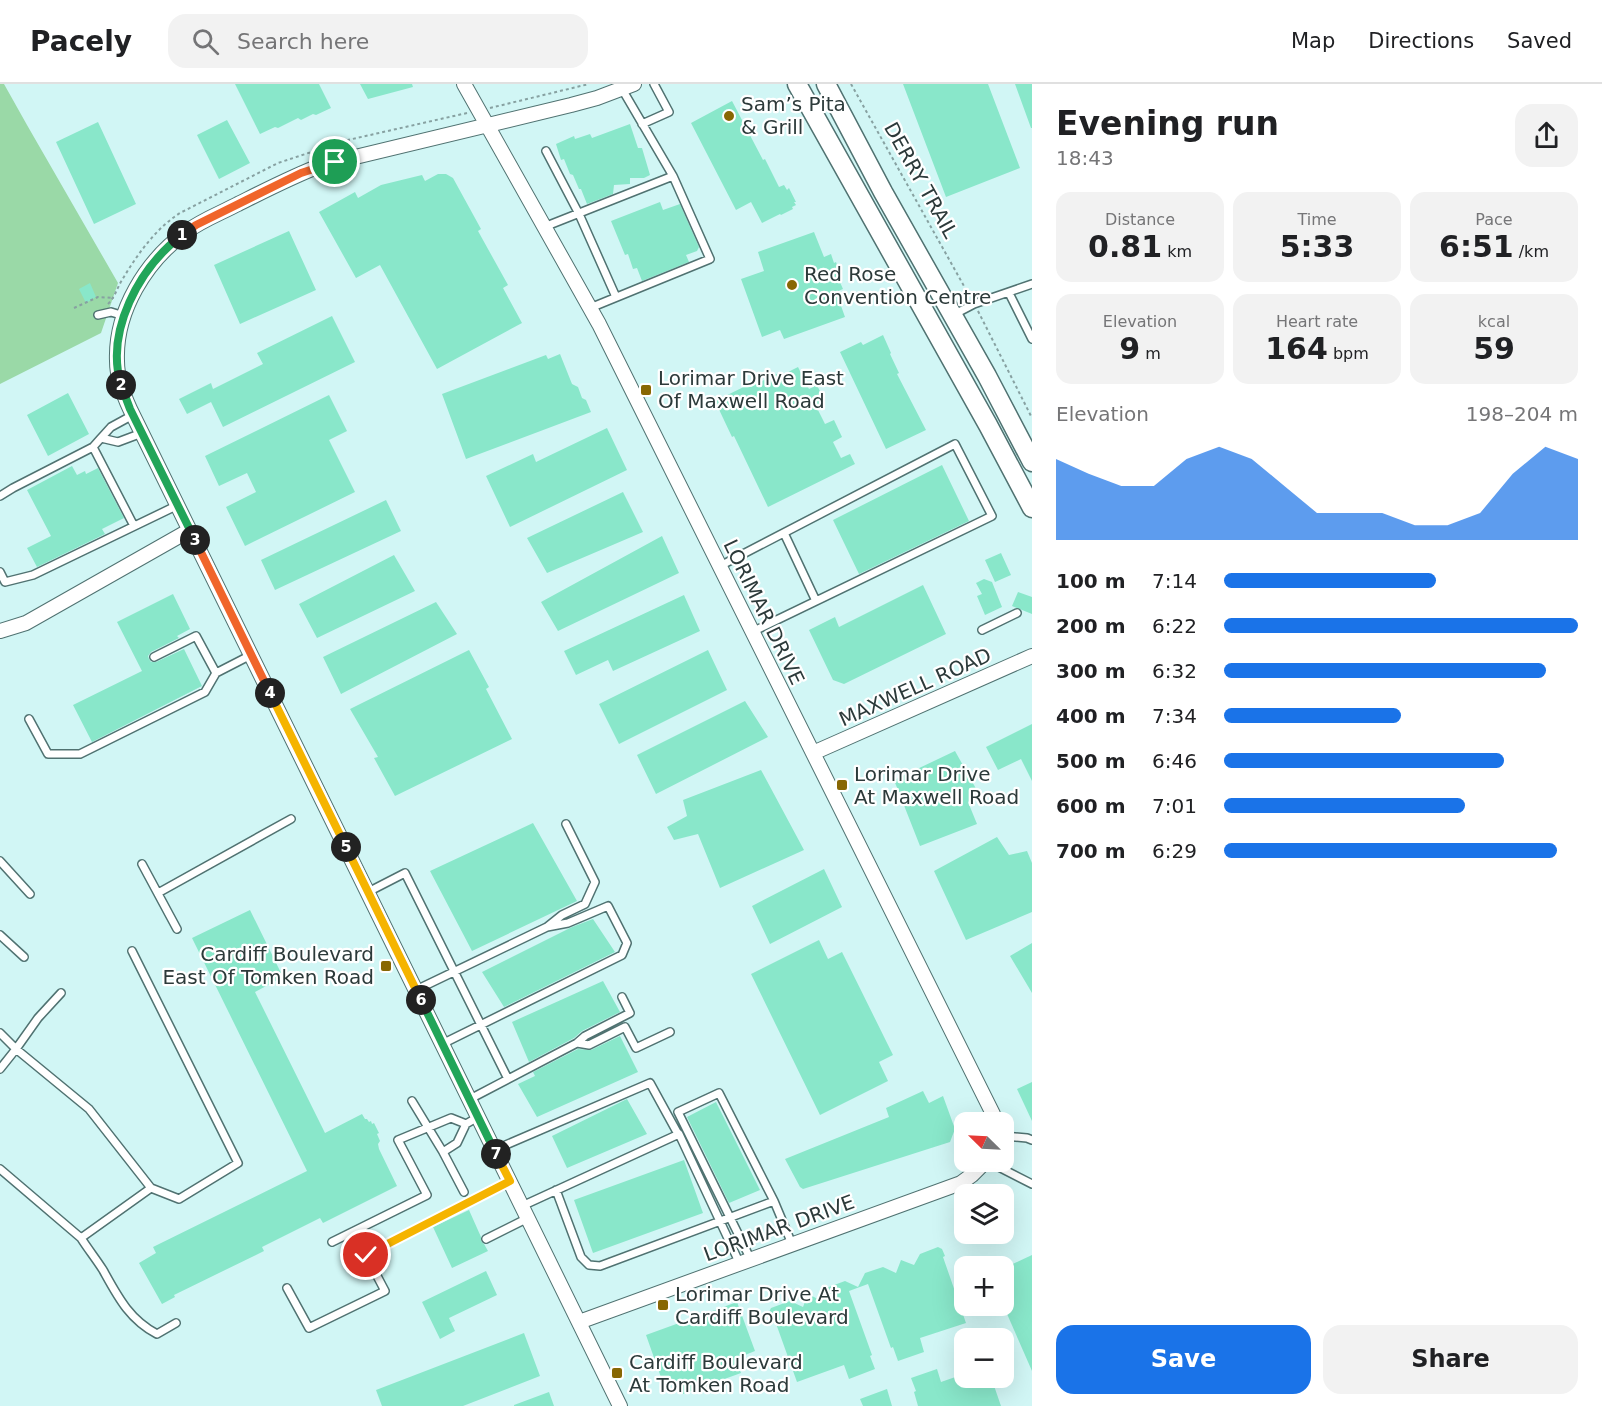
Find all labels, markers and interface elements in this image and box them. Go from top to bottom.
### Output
search box [168,14,588,68]
text: Pacely [30,25,132,58]
icon: search [189,25,222,58]
text: Search here [237,29,369,54]
text: Map [1291,29,1335,53]
text: Directions [1368,29,1474,53]
text: Saved [1507,29,1572,53]
place label: Sam’s Pita & Grill [741,92,846,139]
text: Evening run [1056,104,1279,143]
button: share [1515,104,1578,167]
marker: Sam’s Pita & Grill [722,109,736,123]
street label: DERRY TRAIL [879,118,963,243]
pin [309,136,360,187]
icon: arrive [318,145,351,178]
text: 18:43 [1056,146,1114,170]
text: Distance [1105,210,1175,229]
text: Time [1297,210,1337,229]
text: Pace [1475,210,1513,229]
pin: 1 [167,220,197,250]
text: 1 [176,225,188,244]
text: 0.81 [1088,229,1162,264]
text: 5:33 [1280,229,1354,264]
text: 6:51 [1439,229,1514,264]
text: km [1162,242,1192,261]
text: /km [1514,242,1549,261]
place label: Red Rose Convention Centre [804,262,991,309]
marker: Red Rose Convention Centre [785,278,799,292]
text: Elevation [1103,312,1177,331]
text: Heart rate [1276,312,1358,331]
text: kcal [1478,312,1510,331]
text: 9 [1119,331,1140,366]
text: 164 [1265,331,1328,366]
text: 59 [1473,331,1515,366]
text: m [1140,344,1161,363]
text: bpm [1328,344,1369,363]
place label: Lorimar Drive East Of Maxwell Road [658,366,844,413]
pin: 2 [106,370,136,400]
text: 2 [115,375,127,394]
marker: Lorimar Drive East Of Maxwell Road [639,383,653,397]
text: Elevation [1056,402,1149,426]
text: 198–204 m [1466,402,1578,426]
pin: 3 [180,525,210,555]
text: 3 [189,530,201,549]
street label: LORIMAR DRIVE [718,535,810,689]
text: 100 m [1056,569,1126,593]
text: 7:14 [1152,569,1197,593]
text: 200 m [1056,614,1126,638]
text: 6:22 [1152,614,1197,638]
street label: MAXWELL ROAD [835,643,995,731]
text: 300 m [1056,659,1126,683]
text: 6:32 [1152,659,1197,683]
pin: 4 [255,678,285,708]
text: 4 [264,683,276,702]
text: 400 m [1056,704,1126,728]
text: 7:34 [1152,704,1197,728]
text: 500 m [1056,749,1126,773]
text: 6:46 [1152,749,1197,773]
place label: Lorimar Drive At Maxwell Road [854,762,1019,809]
marker: Lorimar Drive At Maxwell Road [835,778,849,792]
text: 600 m [1056,794,1126,818]
text: 7:01 [1152,794,1197,818]
pin: 5 [331,832,361,862]
text: 5 [340,837,352,856]
text: 700 m [1056,839,1126,863]
text: 6:29 [1152,839,1197,863]
place label: Cardiff Boulevard East Of Tomken Road [162,942,374,989]
marker: Cardiff Boulevard East Of Tomken Road [379,959,393,973]
pin: 6 [406,985,436,1015]
text: 6 [415,990,427,1009]
north arrow [954,1112,1014,1172]
map controls [954,1112,1014,1388]
pin: 7 [481,1139,511,1169]
text: 7 [490,1144,502,1163]
button: layers [954,1184,1014,1244]
street label: LORIMAR DRIVE [700,1190,858,1266]
pin [340,1229,391,1280]
icon: check [349,1238,382,1271]
button: + [954,1256,1014,1316]
place label: Lorimar Drive At Cardiff Boulevard [675,1282,849,1329]
marker: Lorimar Drive At Cardiff Boulevard [656,1298,670,1312]
button: Save [1056,1325,1311,1394]
button: Share [1323,1325,1578,1394]
button: − [954,1328,1014,1388]
place label: Cardiff Boulevard At Tomken Road [629,1350,803,1397]
marker: Cardiff Boulevard At Tomken Road [610,1366,624,1380]

